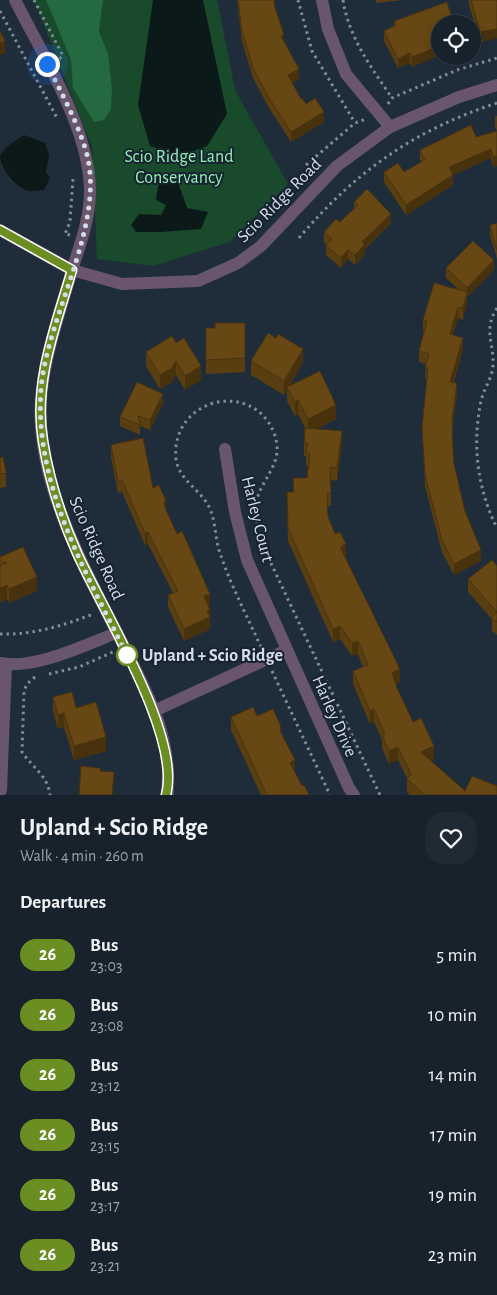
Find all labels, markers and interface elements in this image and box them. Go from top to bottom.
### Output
map controls [431,15,481,65]
button: locate [431,15,481,65]
your location [35,52,60,77]
park label: Scio Ridge Land Conservancy [124,148,234,187]
street label: Scio Ridge Road [234,155,325,246]
street label: Harley Court [238,475,276,564]
street label: Scio Ridge Road [65,494,127,603]
marker: Upland + Scio Ridge [116,644,138,666]
place label: Upland + Scio Ridge [142,647,283,665]
street label: Harley Drive [308,673,360,760]
button: heart [425,812,477,864]
text: Upland + Scio Ridge [20,816,208,840]
text: Walk · 4 min · 260 m [20,848,144,864]
text: Departures [20,893,106,912]
text: Bus [90,936,118,955]
text: 26 [39,946,56,964]
text: 5 min [436,946,477,965]
text: 23:03 [90,958,123,974]
text: Bus [90,996,118,1015]
text: 26 [39,1006,56,1024]
text: 10 min [428,1006,477,1025]
text: 23:08 [90,1018,124,1034]
text: Bus [90,1056,118,1075]
text: 26 [39,1066,56,1084]
text: 14 min [429,1066,477,1085]
text: 23:12 [90,1078,120,1094]
text: Bus [90,1116,118,1135]
text: 26 [39,1126,56,1144]
text: 17 min [430,1126,477,1145]
text: 23:15 [90,1138,120,1154]
text: Bus [90,1176,118,1195]
text: 26 [39,1186,56,1204]
text: 19 min [429,1186,477,1205]
text: 23:17 [90,1198,120,1214]
text: Bus [90,1236,118,1255]
text: 26 [39,1246,56,1264]
text: 23 min [428,1246,477,1265]
text: 23:21 [90,1258,120,1274]

